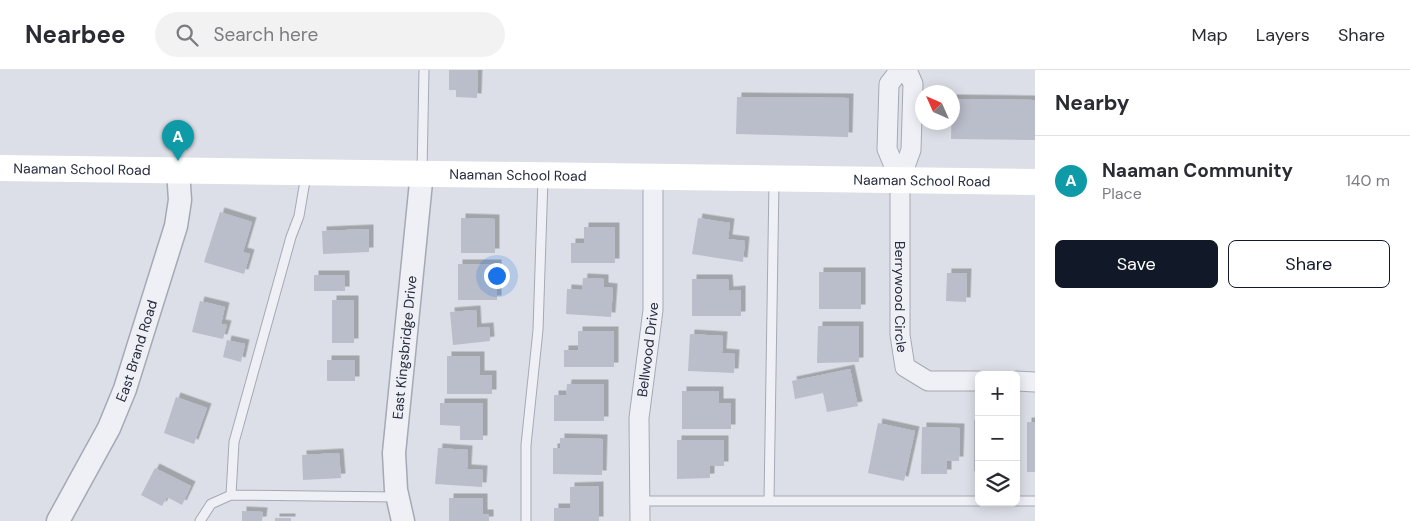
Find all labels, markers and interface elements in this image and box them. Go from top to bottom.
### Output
search box [155,12,505,57]
text: Nearbee [25,19,125,50]
icon: search [173,21,201,49]
text: Search here [213,22,318,47]
text: Map [1192,23,1228,47]
text: Layers [1256,23,1310,47]
text: Share [1338,23,1385,47]
north arrow [915,85,960,130]
text: Nearby [1055,89,1129,117]
pin: A [162,120,194,161]
text: Naaman Community [1102,158,1293,183]
street label: Naaman School Road [13,159,151,179]
street label: Naaman School Road [449,165,587,185]
text: A [1065,170,1077,191]
text: 140 m [1346,170,1390,191]
street label: Naaman School Road [853,171,991,190]
text: Place [1102,183,1142,204]
button: Save [1055,240,1218,288]
button: Share [1228,240,1390,288]
street label: Berrywood Circle [891,241,912,354]
your location [484,263,510,289]
street label: East Kingsbridge Drive [388,275,421,420]
street label: East Brand Road [112,298,161,405]
street label: Bellwood Drive [633,302,662,398]
map controls [975,371,1020,506]
button: + [975,371,1020,416]
button: − [975,416,1020,461]
button: layers [975,461,1020,506]

